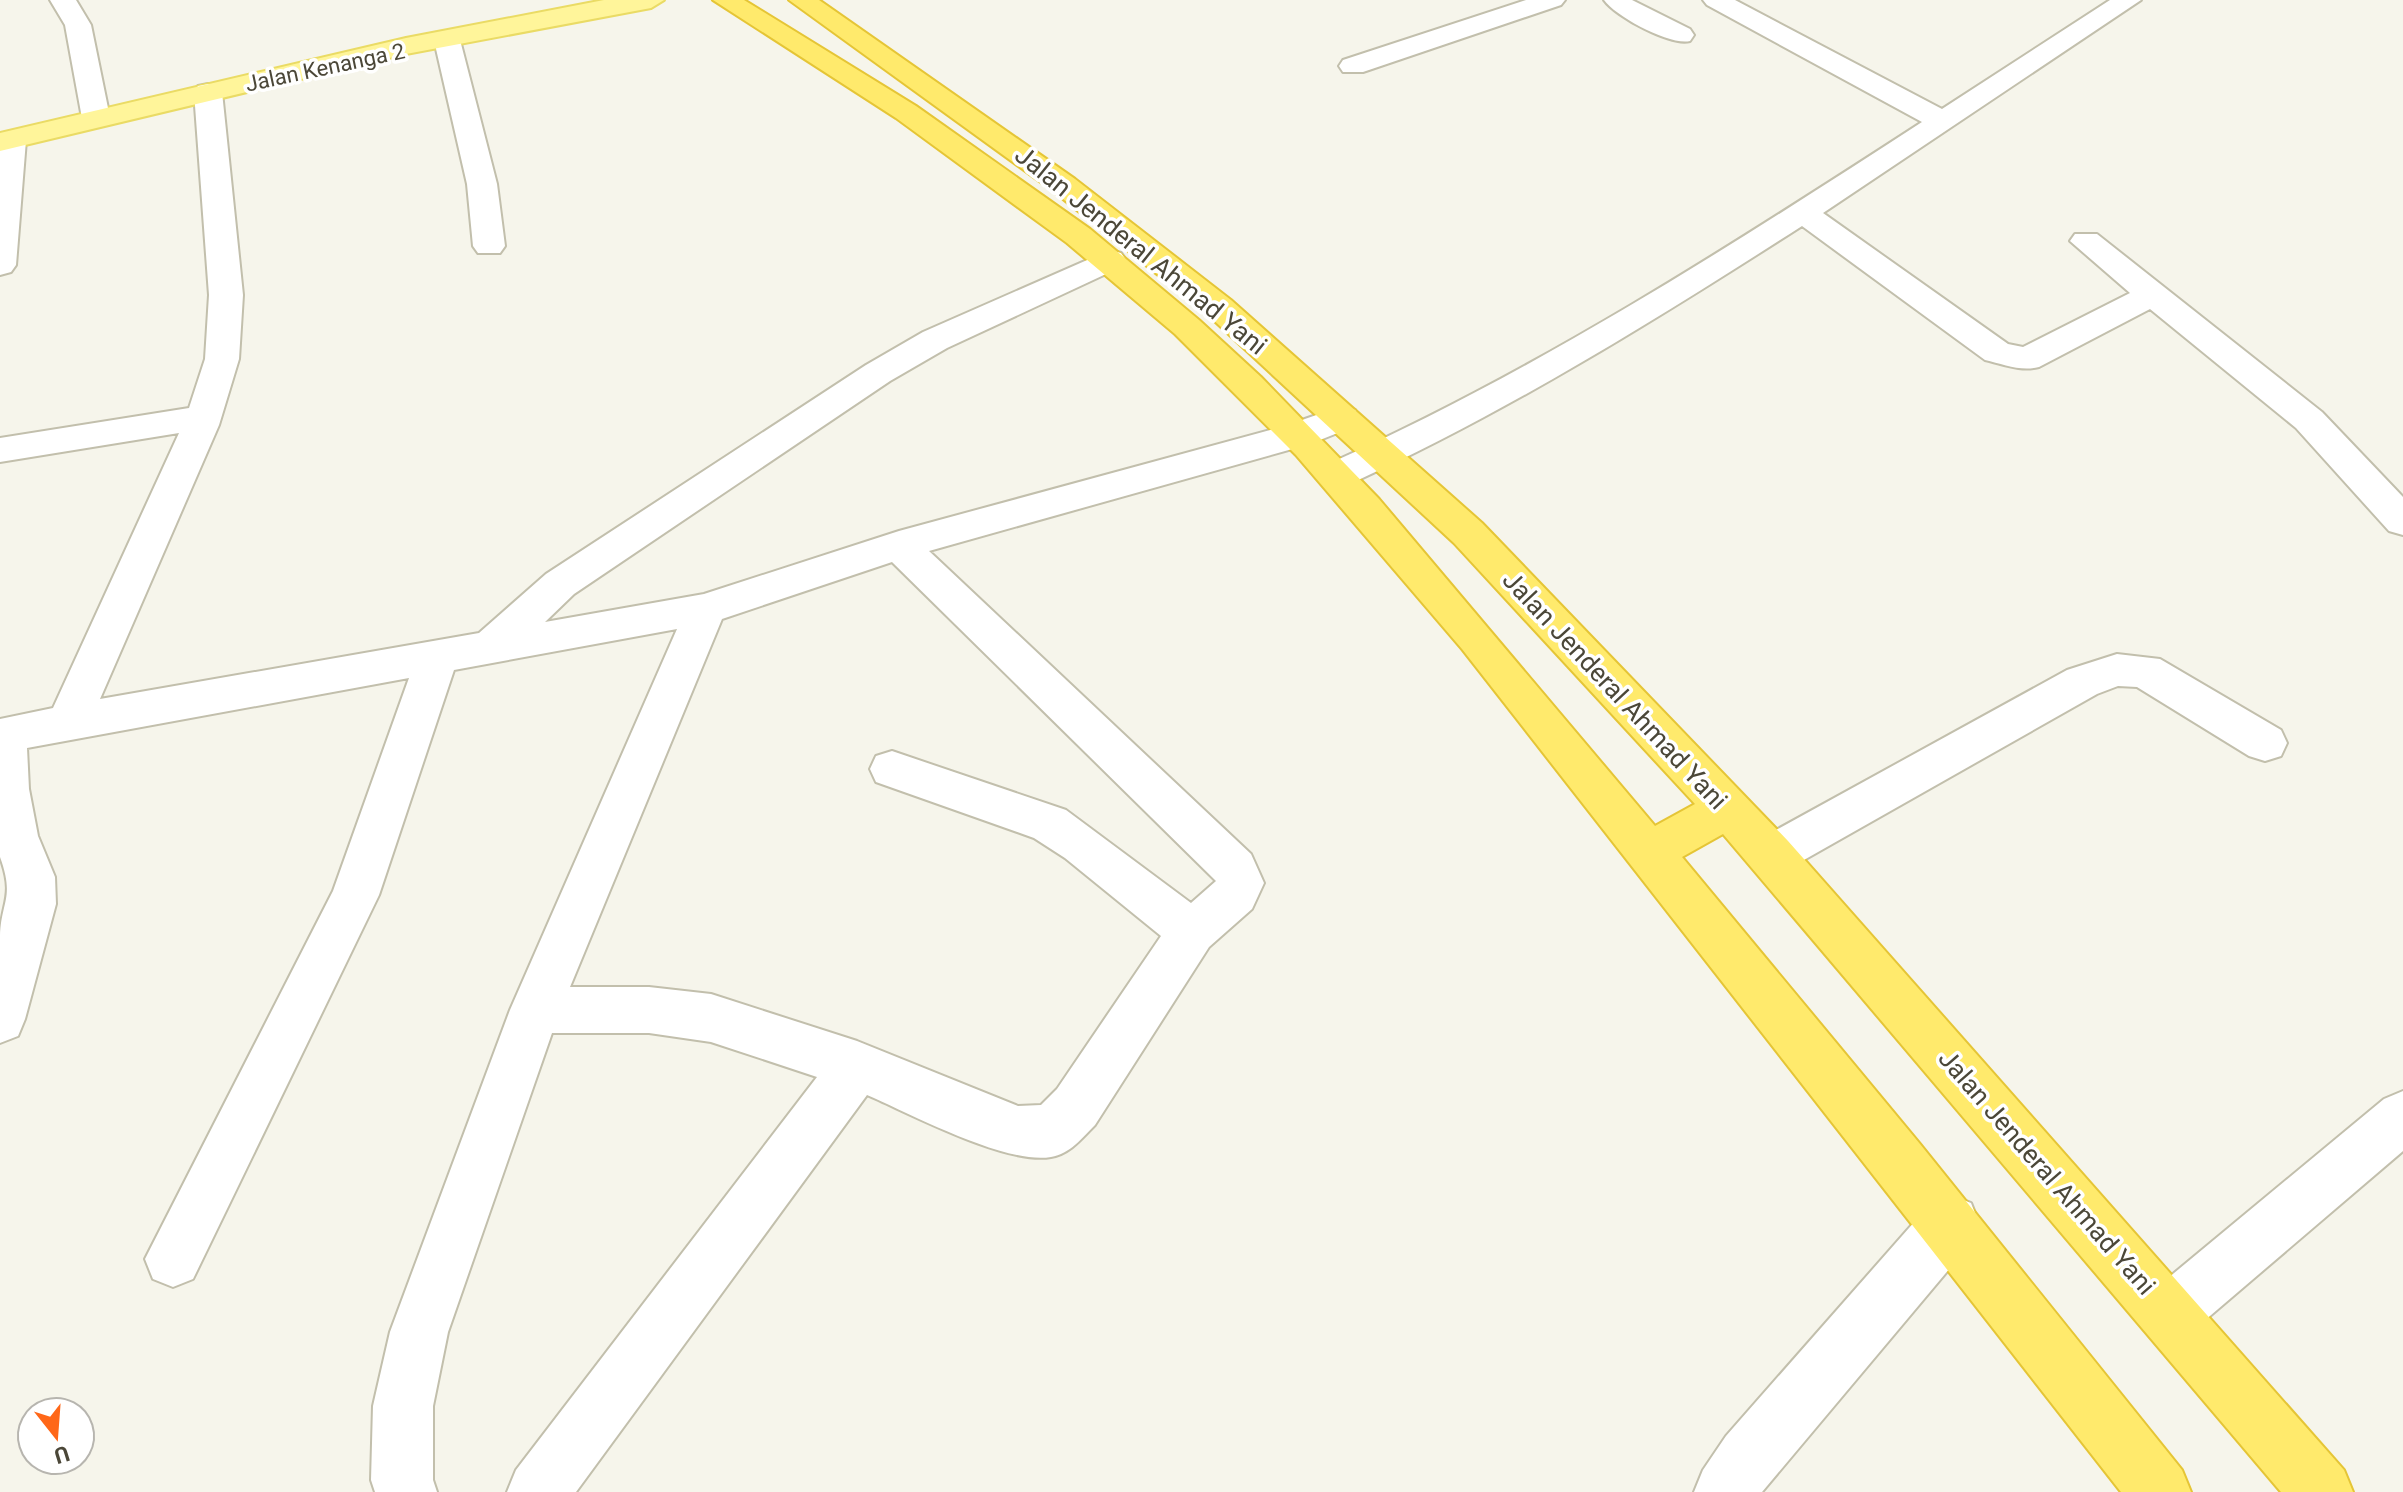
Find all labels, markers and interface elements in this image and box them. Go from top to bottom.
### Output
street label: Jalan Kenanga 2 [243,38,407,97]
street label: Jalan Jenderal Ahmad Yani [1009,139,1273,361]
street label: Jalan Jenderal Ahmad Yani [1497,565,1733,815]
street label: Jalan Jenderal Ahmad Yani [1932,1043,2162,1301]
north arrow [16,1396,96,1476]
text: U [51,1441,72,1469]

